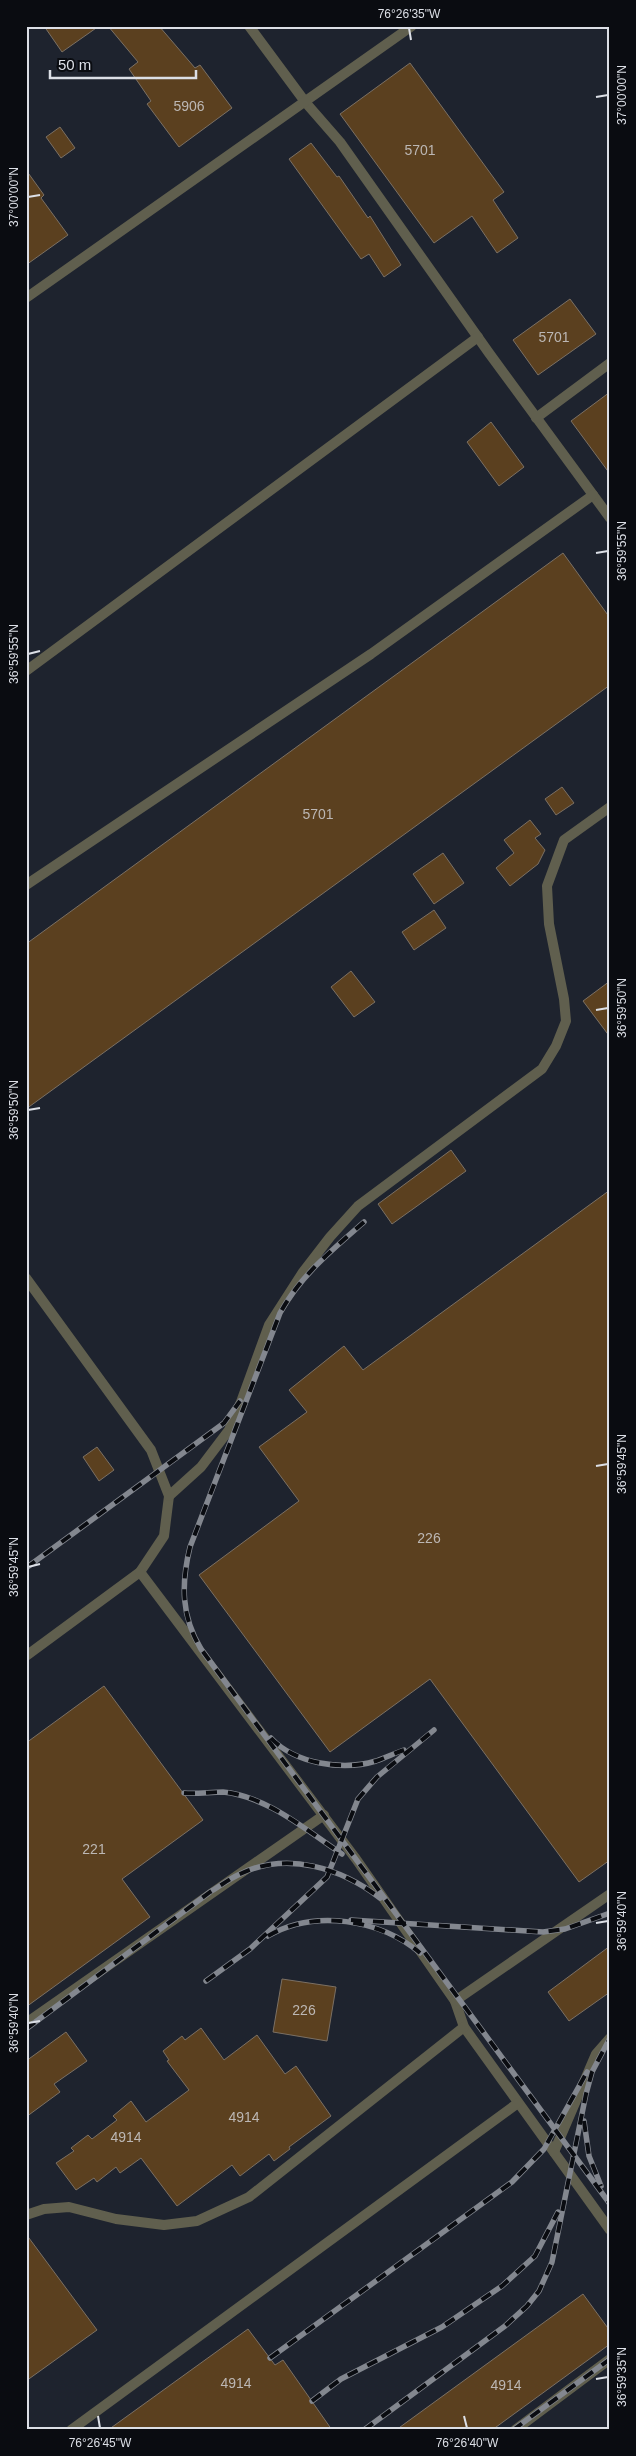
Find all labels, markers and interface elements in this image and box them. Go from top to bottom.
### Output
text: 76°26'35"W [378,7,441,21]
scale bar [50,48,196,80]
text: 50 m [58,56,91,73]
text: 37°00'00"N [615,65,629,125]
house number: 5906 [173,98,205,114]
house number: 5701 [404,142,436,158]
text: 37°00'00"N [7,167,21,227]
house number: 5701 [538,329,570,345]
text: 36°59'55"N [615,521,629,581]
text: 36°59'55"N [7,624,21,684]
house number: 5701 [302,806,334,822]
text: 36°59'50"N [615,978,629,1038]
text: 36°59'50"N [7,1080,21,1140]
text: 36°59'45"N [615,1434,629,1494]
house number: 226 [417,1530,441,1546]
text: 36°59'45"N [7,1537,21,1597]
house number: 221 [82,1841,106,1857]
text: 36°59'40"N [615,1891,629,1951]
text: 36°59'40"N [7,1993,21,2053]
house number: 226 [292,2002,316,2018]
house number: 4914 [228,2109,260,2125]
house number: 4914 [110,2129,142,2145]
text: 36°59'35"N [615,2347,629,2407]
house number: 4914 [220,2375,252,2391]
house number: 4914 [490,2377,522,2393]
text: 76°26'45"W [69,2436,132,2450]
text: 76°26'40"W [436,2436,499,2450]

